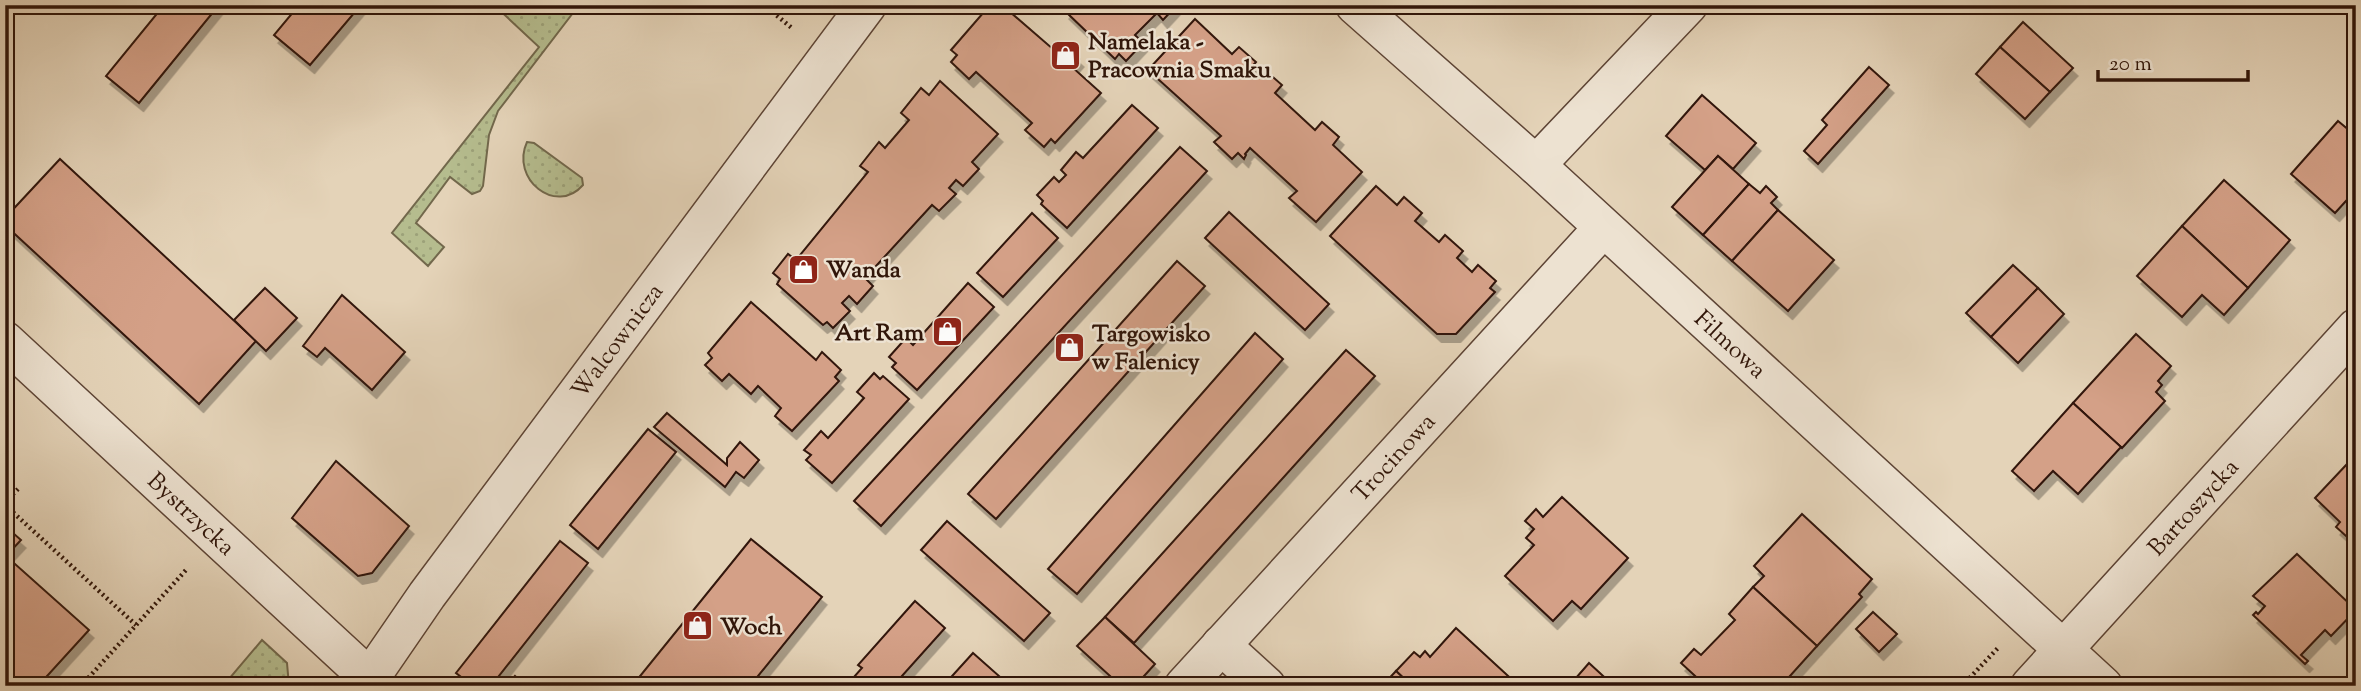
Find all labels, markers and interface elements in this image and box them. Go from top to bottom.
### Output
place label: Namelaka - Pracownia Smaku [1088,26,1271,88]
shop icon: Namelaka - Pracownia Smaku [1048,38,1082,72]
scale bar [2098,38,2249,82]
text: 20 m [2109,50,2152,80]
shop icon: Wanda [786,252,820,286]
place label: Wanda [826,254,902,288]
street label: Walcownicza [564,277,673,406]
street label: Filmowa [1686,303,1773,388]
shop icon: Art Ram [930,315,964,349]
place label: Art Ram [835,317,924,351]
place label: Targowisko w Falenicy [1092,318,1210,380]
shop icon: Targowisko w Falenicy [1052,330,1086,364]
street label: Trocinowa [1345,407,1444,511]
street label: Bartoszycka [2141,452,2248,565]
street label: Bystrzycka [138,465,242,564]
shop icon: Woch [680,609,714,643]
place label: Woch [720,611,783,645]

